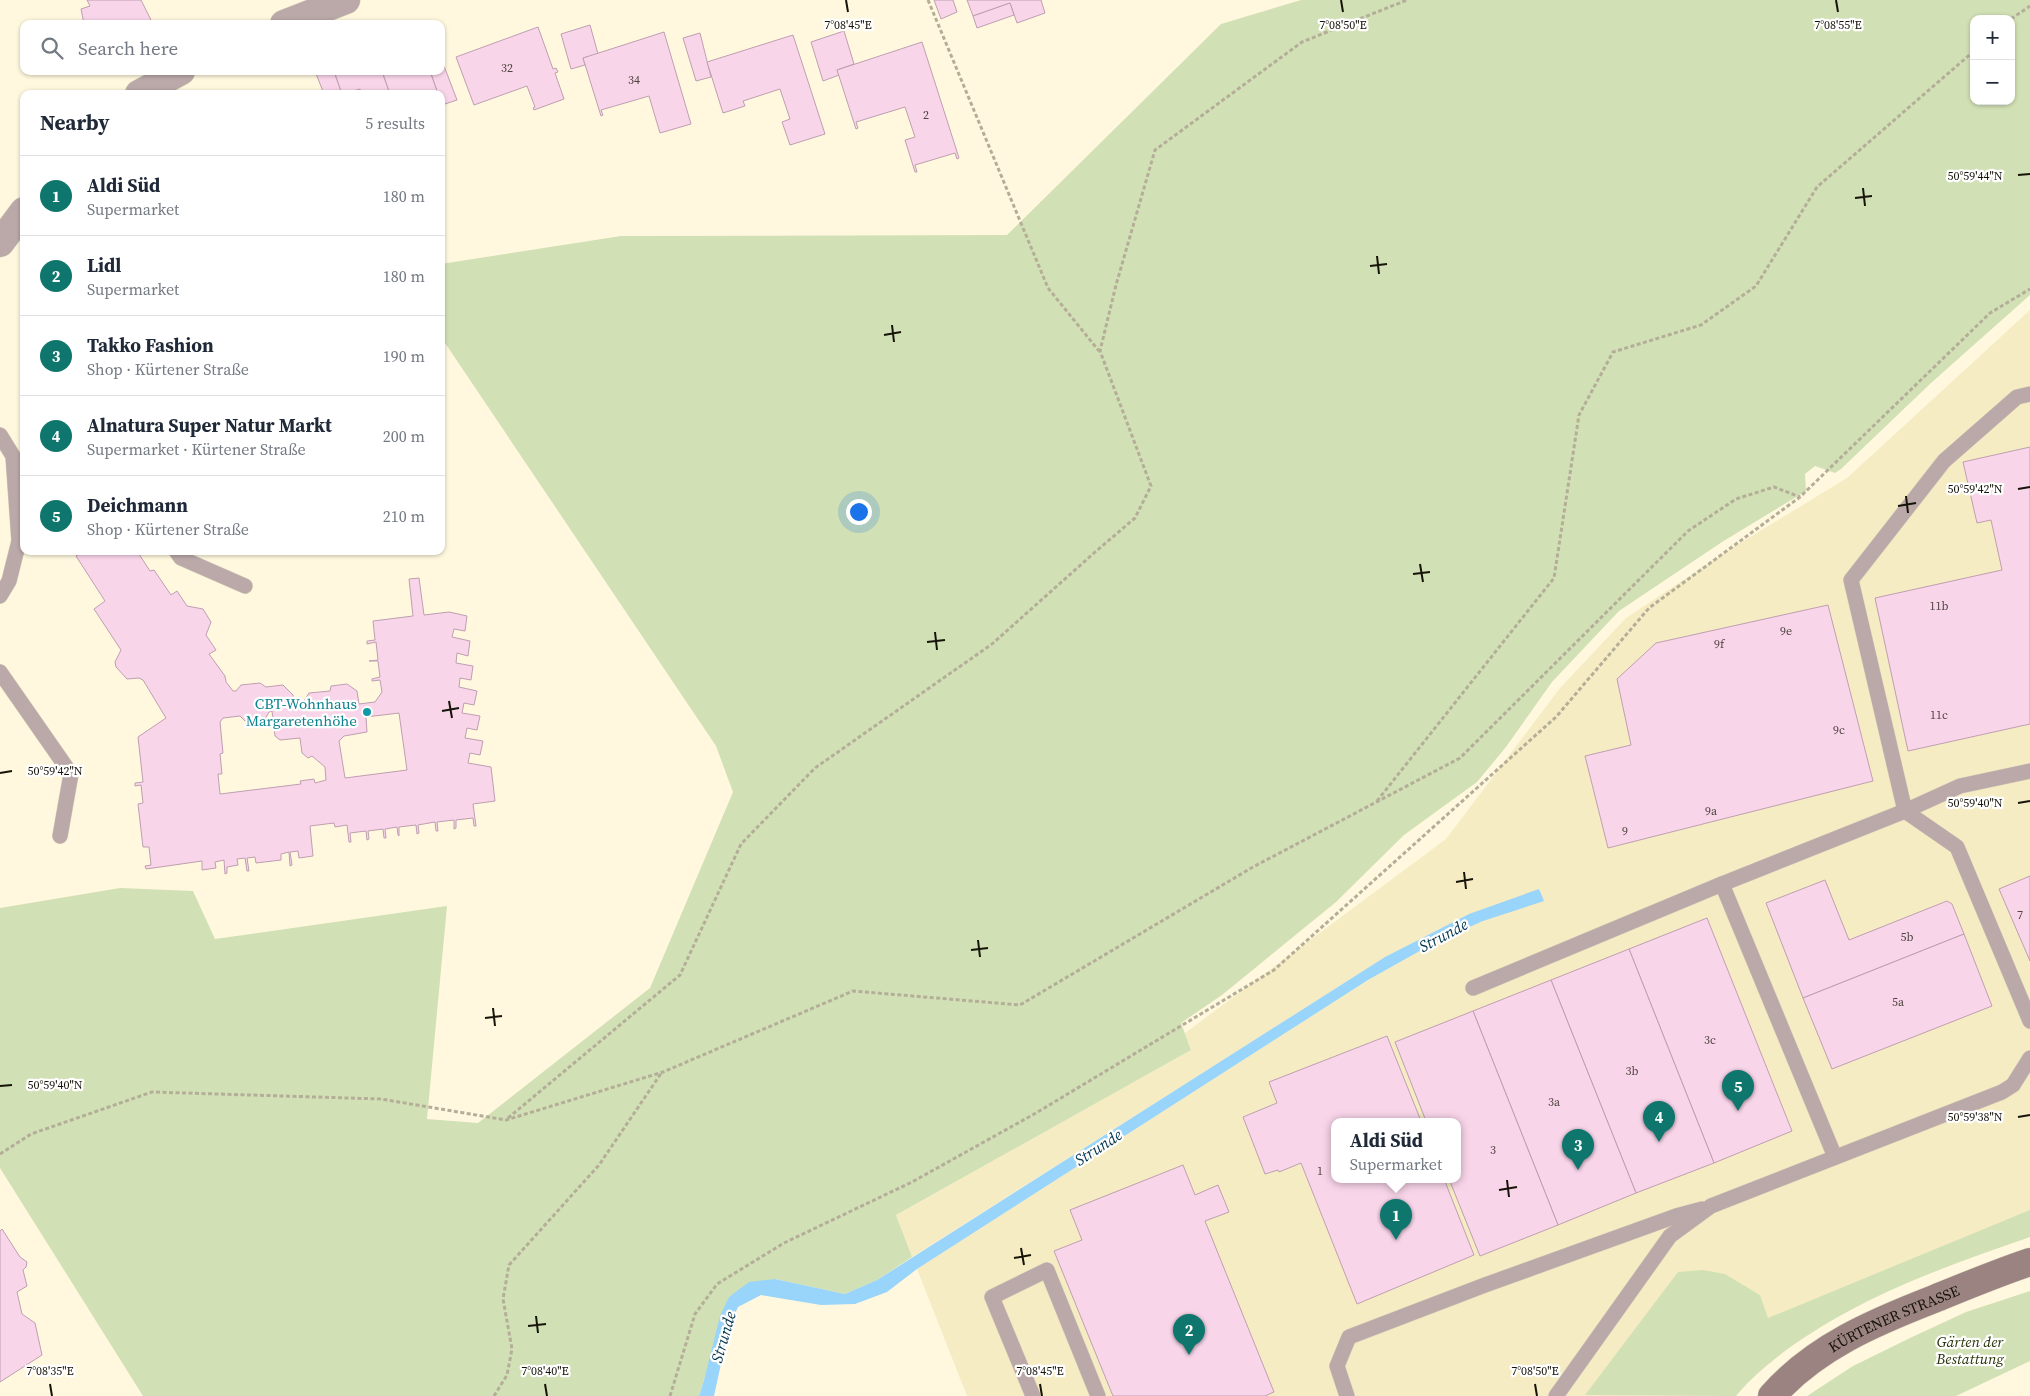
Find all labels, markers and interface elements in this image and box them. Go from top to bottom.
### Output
map controls [1970,15,2015,105]
button: + [1970,15,2015,60]
text: 7°08'45"E [824,17,872,33]
text: 7°08'50"E [1319,17,1367,33]
text: 7°08'55"E [1814,17,1862,33]
search box [20,20,445,75]
icon: search [38,34,66,62]
text: Search here [78,35,178,61]
house number: 32 [501,60,513,76]
button: − [1970,60,2015,105]
house number: 34 [628,72,640,88]
house number: 2 [923,107,929,123]
text: Nearby [40,108,110,137]
text: 5 results [365,112,425,134]
text: 50°59'44"N [1947,168,2003,184]
text: Aldi Süd [87,172,160,198]
text: 1 [52,185,60,207]
text: 180 m [383,185,425,207]
text: Supermarket [87,198,179,220]
text: Lidl [87,252,121,278]
text: 2 [52,265,60,287]
text: 180 m [383,265,425,287]
text: Supermarket [87,278,179,300]
text: Takko Fashion [87,332,214,358]
text: 3 [52,345,60,367]
text: 190 m [383,345,425,367]
text: Shop · Kürtener Straße [87,358,249,380]
text: Alnatura Super Natur Markt [87,412,332,438]
text: 4 [52,425,60,447]
text: 200 m [383,425,425,447]
text: Supermarket · Kürtener Straße [87,438,306,460]
text: 50°59'42"N [1947,481,2003,497]
text: Deichmann [87,492,188,518]
your location [846,499,872,525]
text: 5 [52,505,60,527]
text: 210 m [383,505,425,527]
text: Shop · Kürtener Straße [87,518,249,540]
house number: 11b [1930,598,1949,614]
house number: 9e [1780,623,1792,639]
house number: 9f [1714,636,1726,652]
place label: CBT-Wohnhaus Margaretenhöhe [246,693,357,731]
marker: CBT-Wohnhaus Margaretenhöhe [361,706,373,718]
house number: 11c [1930,707,1948,723]
house number: 9c [1833,722,1845,738]
text: 50°59'42"N [27,763,83,779]
text: 50°59'40"N [1947,795,2003,811]
house number: 9a [1705,803,1718,819]
house number: 9 [1622,823,1628,839]
house number: 7 [2017,907,2023,923]
water label: Strunde [1415,913,1472,957]
house number: 5b [1901,929,1914,945]
house number: 5a [1892,994,1905,1010]
house number: 3c [1704,1032,1716,1048]
house number: 3b [1626,1063,1639,1079]
pin: 5 [1722,1070,1754,1111]
text: 50°59'40"N [27,1077,83,1093]
house number: 3a [1548,1094,1561,1110]
pin: 4 [1643,1101,1675,1142]
text: 50°59'38"N [1947,1109,2003,1125]
popup [1331,1118,1461,1183]
water label: Strunde [1070,1123,1126,1170]
text: Aldi Süd [1350,1127,1423,1153]
pin: 3 [1562,1129,1594,1170]
house number: 3 [1490,1142,1496,1158]
text: Supermarket [1350,1153,1442,1175]
house number: 1 [1317,1163,1323,1179]
pin: 1 [1380,1199,1412,1240]
street label: KÜRTENER STRASSE [1824,1279,1962,1357]
water label: Strunde [705,1308,741,1365]
pin: 2 [1173,1314,1205,1355]
park label: Gärten der Bestattung [1935,1331,2004,1369]
text: 7°08'35"E [26,1363,74,1379]
text: 7°08'40"E [521,1363,569,1379]
text: 7°08'45"E [1016,1363,1064,1379]
text: 7°08'50"E [1511,1363,1559,1379]

